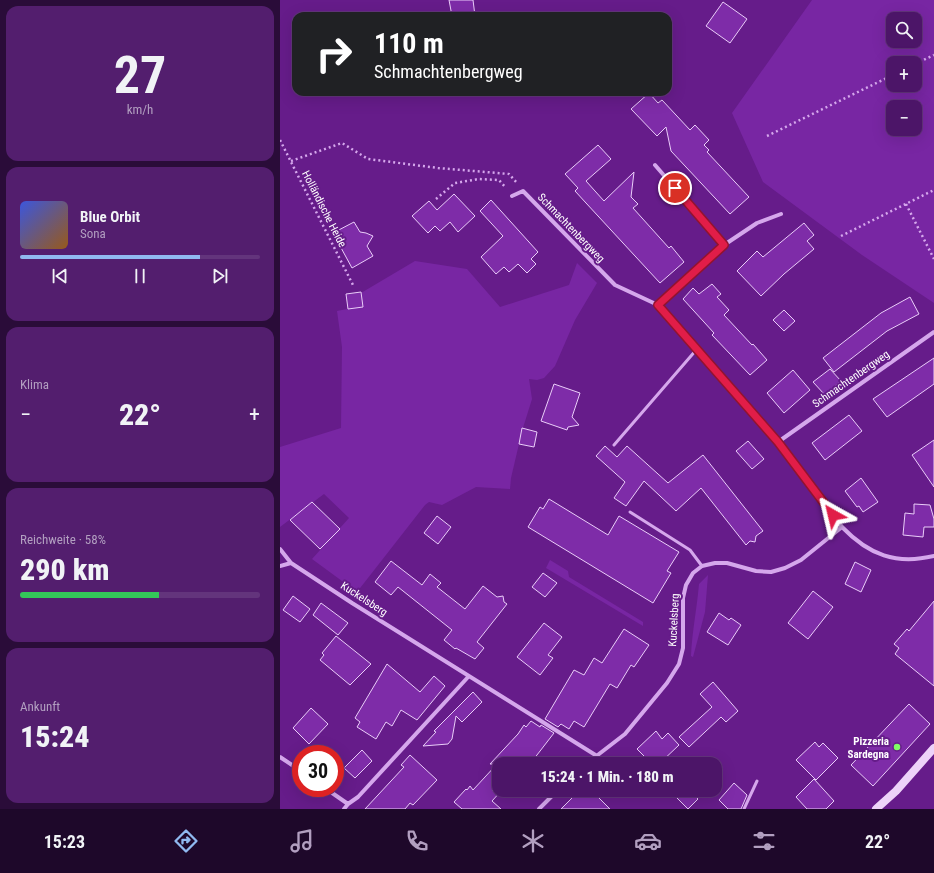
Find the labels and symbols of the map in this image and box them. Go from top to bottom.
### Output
street label: Holländische Heide [299,169,349,249]
pin [658,171,692,205]
street label: Schmachtenbergweg [535,191,607,265]
street label: Schmachtenbergweg [810,348,892,410]
position arrow [812,494,854,536]
street label: Kuckelsberg [338,579,390,619]
street label: Kuckelsberg [666,593,682,647]
place label: Pizzeria Sardegna [847,735,889,761]
marker: Pizzeria Sardegna [892,742,902,752]
speed limit sign: 30 [292,745,344,797]

